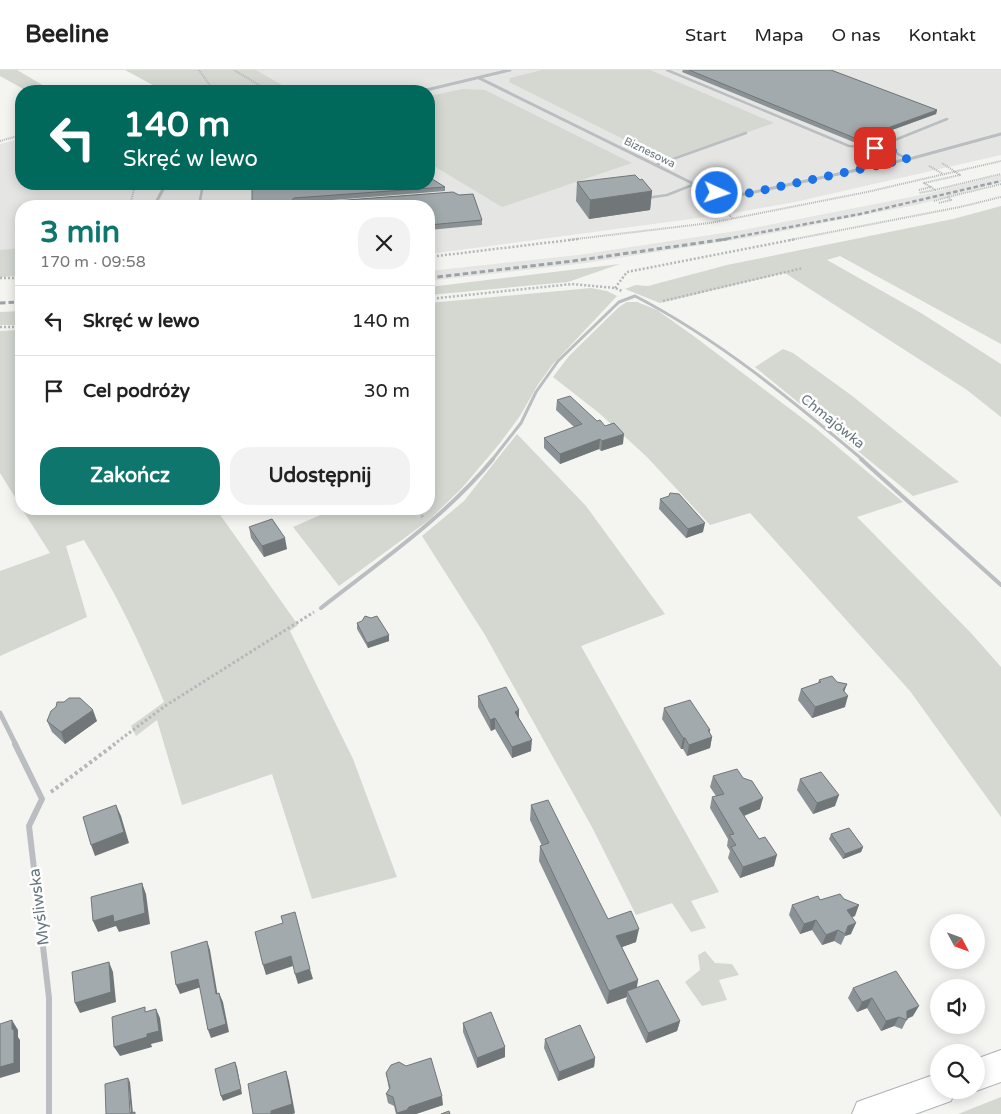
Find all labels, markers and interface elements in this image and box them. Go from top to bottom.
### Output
text: Beeline [25,20,109,49]
text: Start [685,24,727,46]
text: Mapa [755,24,804,46]
text: O nas [832,24,881,46]
text: Kontakt [909,24,976,46]
text: 140 m [123,104,230,146]
icon: left [40,105,105,170]
pin [854,127,896,169]
street label: Biznesowa [622,134,678,170]
icon: arrive [861,134,889,162]
text: Skręć w lewo [123,146,258,172]
position arrow [690,166,742,218]
text: 3 min [40,214,120,251]
button: close [358,217,410,269]
text: 170 m · 09:58 [40,252,146,272]
icon: left [40,307,68,335]
text: Skręć w lewo [83,310,200,332]
text: 140 m [352,310,410,332]
icon: arrive [40,377,68,405]
text: Cel podróży [83,380,190,402]
text: 30 m [364,380,410,402]
street label: Chmajówka [797,390,868,452]
button: Zakończ [40,447,220,505]
button: Udostępnij [230,447,410,505]
street label: Myśliwska [24,867,54,947]
north arrow [930,914,985,969]
map controls [930,914,985,1099]
button: sound [930,979,985,1034]
button: search [930,1044,985,1099]

